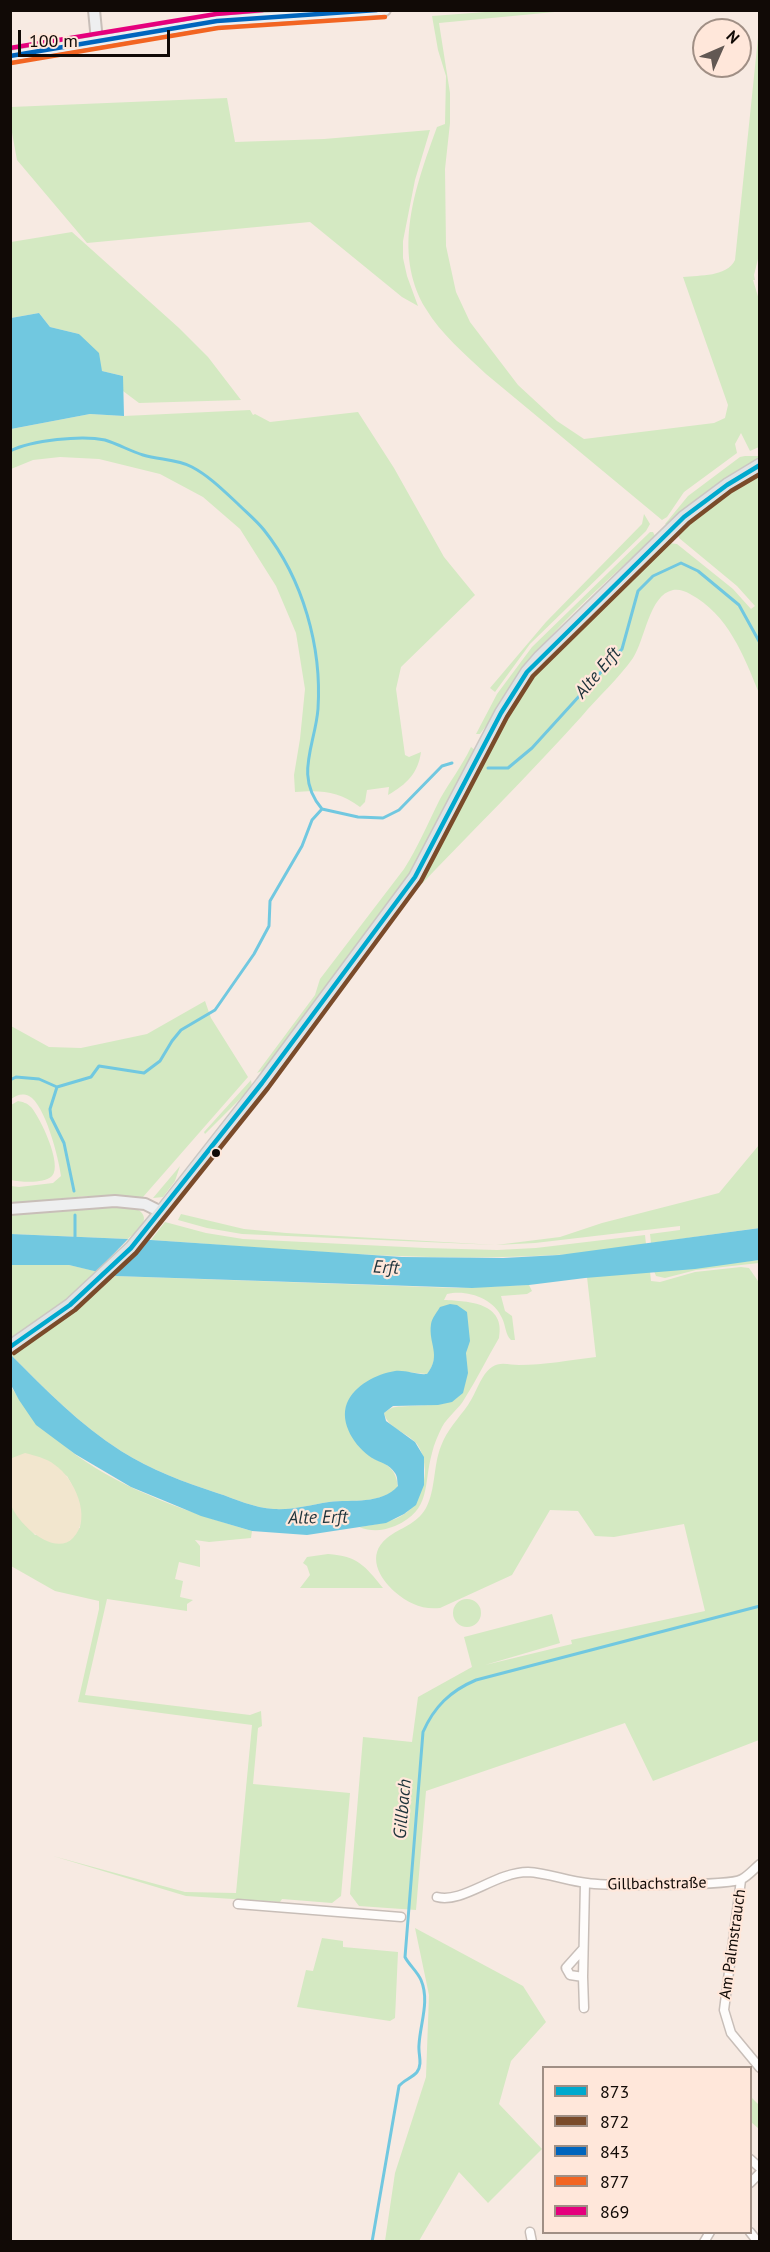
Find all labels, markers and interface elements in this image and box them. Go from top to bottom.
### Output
scale bar [21,18,172,56]
north arrow [692,18,752,78]
text: N [723,26,744,47]
text: 100 m [29,29,78,52]
water label: Alte Erft [571,643,625,703]
unlabelled marker [210,1147,222,1159]
water label: Erft [372,1257,400,1279]
water label: Alte Erft [288,1507,348,1529]
water label: Gillbach [390,1778,416,1840]
street label: Gillbachstraße [607,1874,707,1894]
street label: Am Palmstrauch [716,1888,750,2000]
legend [542,2066,752,2234]
text: 873 [600,2080,629,2103]
text: 872 [600,2110,629,2133]
text: 843 [600,2140,629,2163]
text: 877 [600,2170,629,2193]
text: 869 [600,2200,629,2223]

